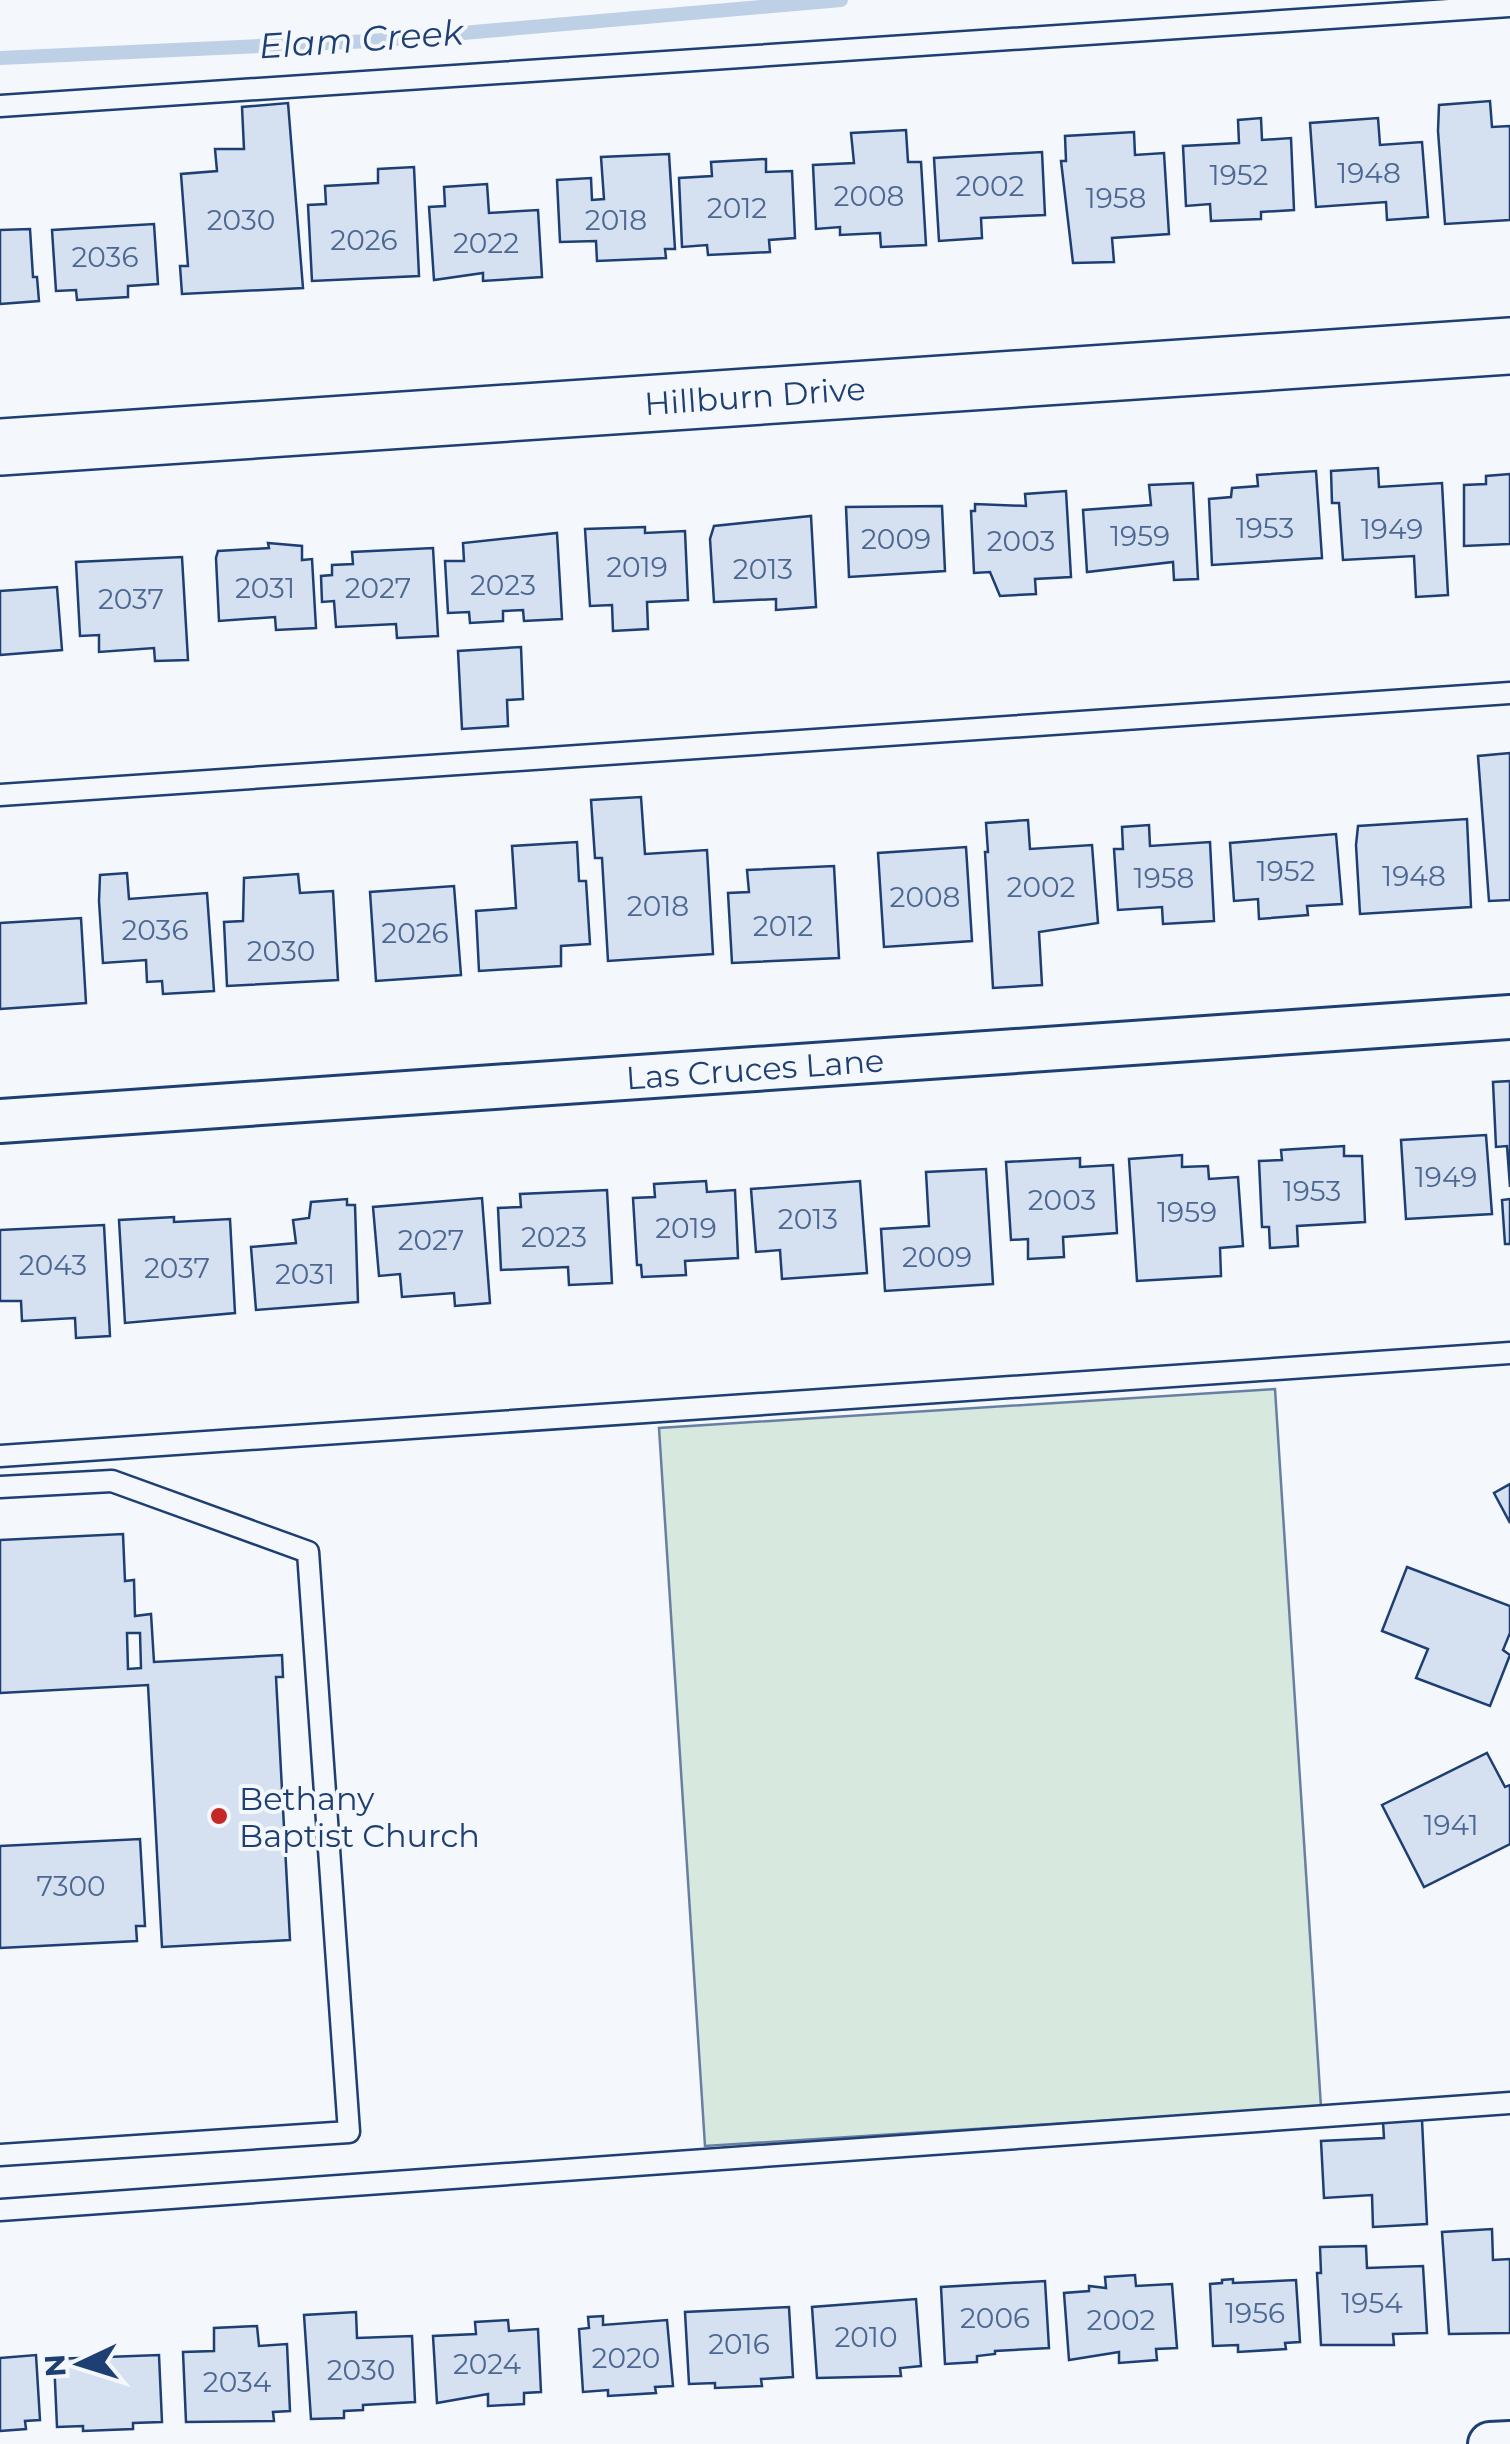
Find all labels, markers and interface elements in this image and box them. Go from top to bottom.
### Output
water label: Elam Creek [257,10,467,68]
house number: 1948 [1337,156,1401,190]
house number: 1952 [1210,158,1268,192]
house number: 2002 [956,169,1024,203]
house number: 2008 [834,179,904,213]
house number: 1958 [1086,181,1146,215]
house number: 2012 [707,191,767,225]
house number: 2030 [207,203,275,237]
house number: 2018 [585,203,647,237]
house number: 2026 [330,223,398,257]
house number: 2022 [453,226,519,260]
house number: 2036 [72,240,138,274]
street label: Hillburn Drive [643,369,867,423]
house number: 1953 [1236,511,1294,545]
house number: 1949 [1361,512,1423,546]
house number: 1959 [1110,519,1170,553]
house number: 2009 [861,522,931,556]
house number: 2003 [987,524,1055,558]
house number: 2019 [606,550,668,584]
house number: 2013 [733,552,793,586]
house number: 2023 [470,568,536,602]
house number: 2031 [235,571,295,605]
house number: 2027 [345,571,411,605]
house number: 2037 [98,582,164,616]
house number: 1952 [1257,854,1315,888]
house number: 1948 [1382,859,1446,893]
house number: 1958 [1134,861,1194,895]
house number: 2002 [1007,870,1075,904]
house number: 2008 [890,880,960,914]
house number: 2018 [627,889,689,923]
house number: 2012 [753,909,813,943]
house number: 2036 [122,913,188,947]
house number: 2026 [381,916,449,950]
house number: 2030 [247,934,315,968]
street label: Las Cruces Lane [625,1041,885,1097]
house number: 1949 [1415,1160,1477,1194]
house number: 1953 [1283,1174,1341,1208]
house number: 2003 [1028,1183,1096,1217]
house number: 1959 [1157,1195,1217,1229]
house number: 2013 [778,1202,838,1236]
house number: 2019 [655,1211,717,1245]
house number: 2023 [521,1220,587,1254]
house number: 2027 [398,1223,464,1257]
house number: 2009 [902,1240,972,1274]
house number: 2043 [19,1248,87,1282]
house number: 2037 [144,1251,210,1285]
house number: 2031 [275,1257,335,1291]
place label: Bethany Baptist Church [239,1779,480,1855]
marker: Bethany Baptist Church [208,1805,230,1827]
house number: 1941 [1423,1808,1479,1842]
house number: 7300 [36,1869,106,1903]
house number: 1954 [1341,2286,1403,2320]
house number: 1956 [1225,2296,1285,2330]
house number: 2006 [960,2301,1030,2335]
house number: 2002 [1087,2303,1155,2337]
north arrow [30,2314,130,2414]
house number: 2010 [834,2320,898,2354]
house number: 2016 [708,2327,770,2361]
house number: 2020 [592,2341,660,2375]
house number: 2024 [453,2347,522,2381]
text: N [37,2353,73,2378]
house number: 2030 [327,2353,395,2387]
house number: 2034 [203,2365,272,2399]

